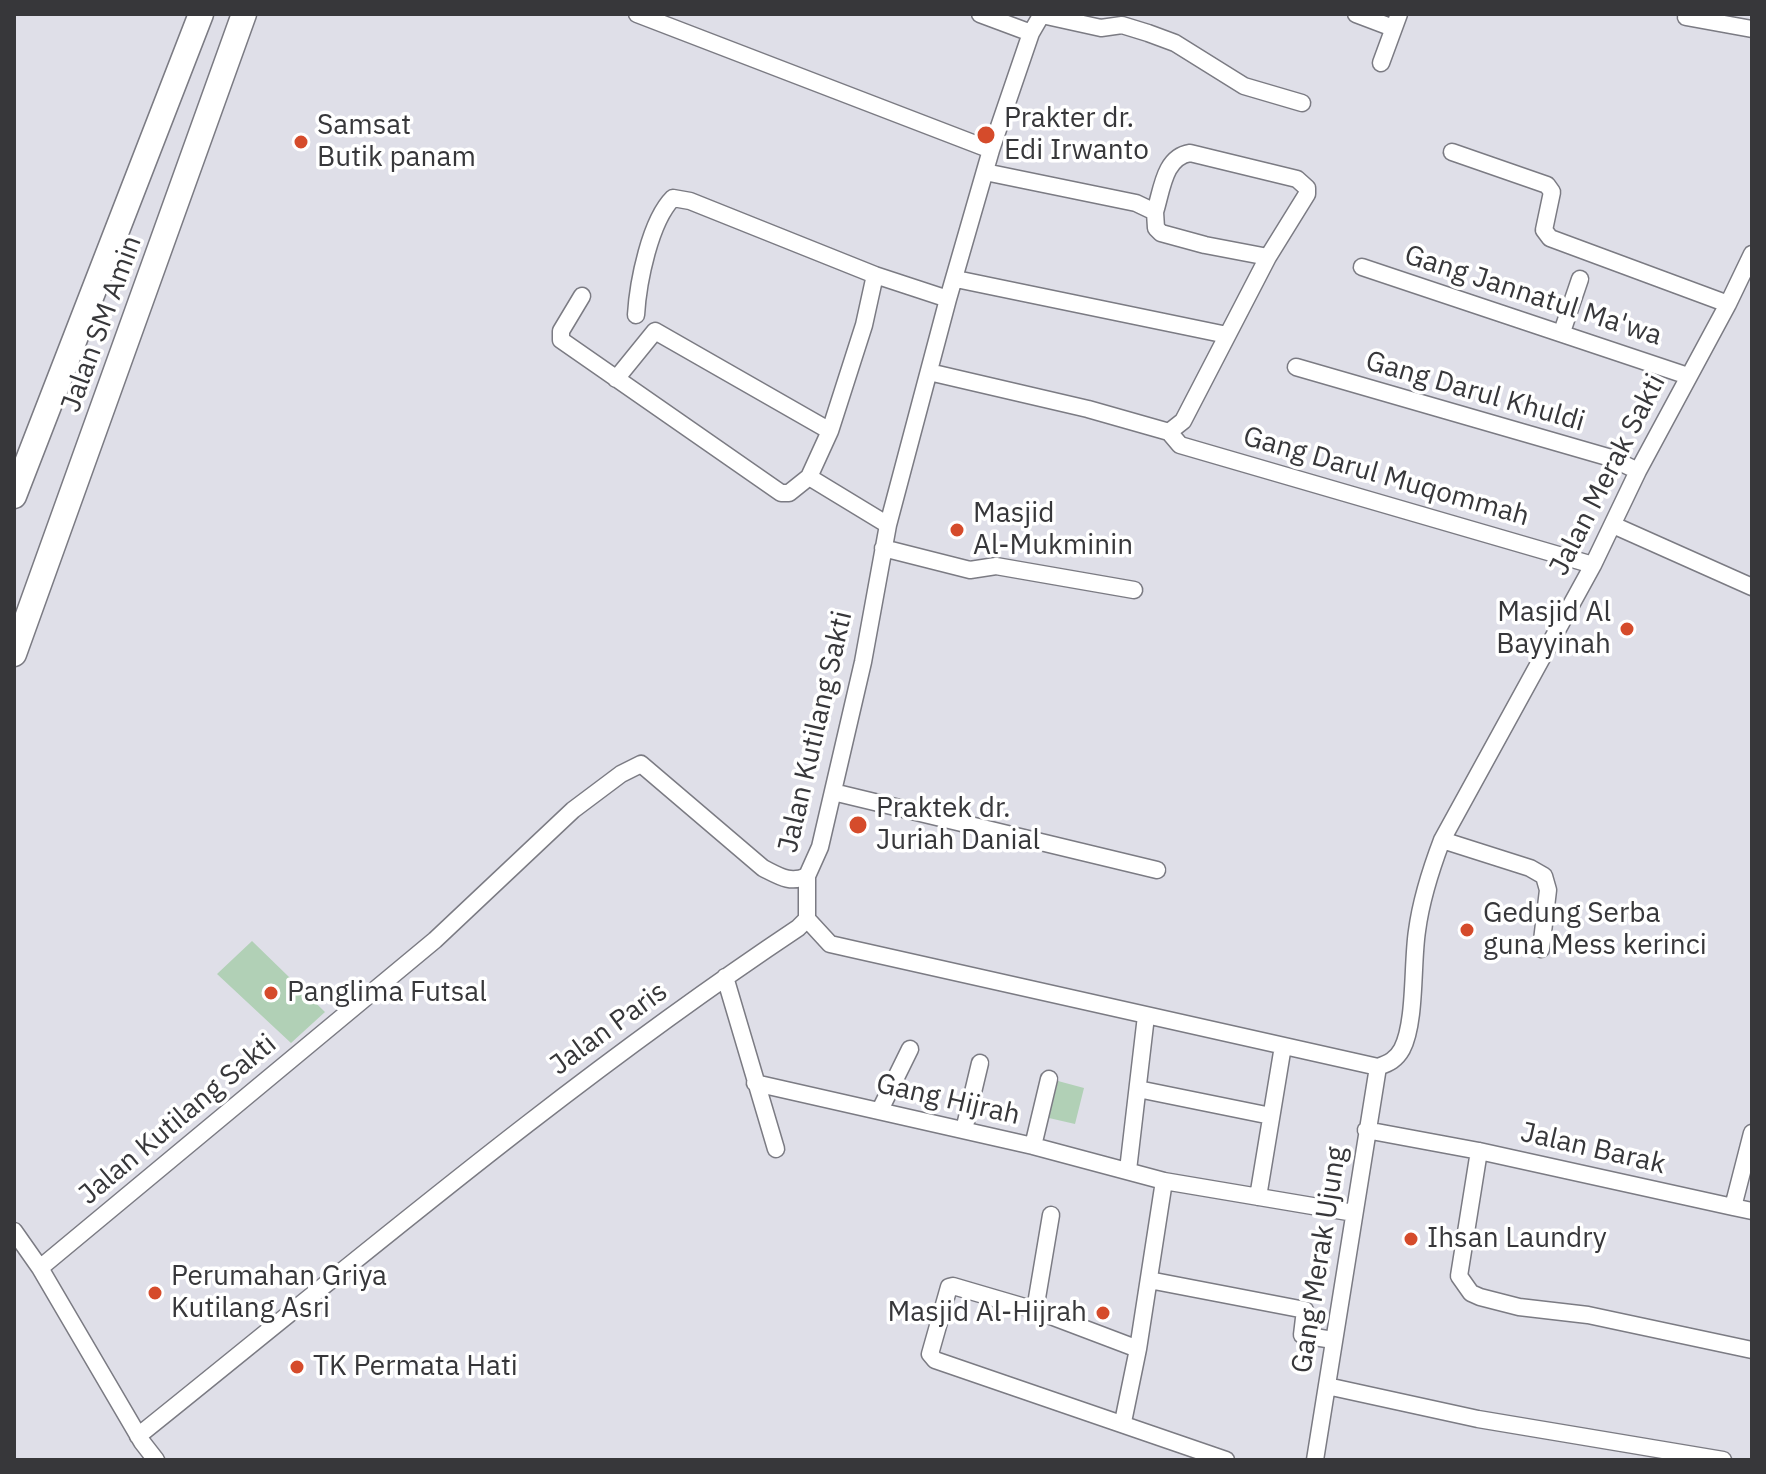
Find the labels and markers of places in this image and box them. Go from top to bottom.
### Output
place label: Prakter dr. Edi Irwanto [1004,102,1149,168]
place label: Samsat Butik panam [317,109,476,175]
marker: Prakter dr. Edi Irwanto [975,124,997,146]
marker: Samsat Butik panam [292,133,310,151]
place label: Masjid Al-Mukminin [973,497,1133,563]
marker: Masjid Al-Mukminin [948,521,966,539]
place label: Masjid Al Bayyinah [1496,596,1611,662]
marker: Masjid Al Bayyinah [1618,620,1636,638]
place label: Praktek dr. Juriah Danial [876,792,1040,858]
marker: Praktek dr. Juriah Danial [847,814,869,836]
place label: Gedung Serba guna Mess kerinci [1483,897,1707,963]
marker: Gedung Serba guna Mess kerinci [1458,921,1476,939]
place label: Panglima Futsal [287,976,487,1010]
marker: Panglima Futsal [262,984,280,1002]
place label: Ihsan Laundry [1427,1222,1607,1256]
marker: Ihsan Laundry [1402,1230,1420,1248]
place label: Perumahan Griya Kutilang Asri [171,1260,387,1326]
marker: Perumahan Griya Kutilang Asri [146,1284,164,1302]
place label: Masjid Al-Hijrah [888,1296,1087,1330]
marker: Masjid Al-Hijrah [1094,1304,1112,1322]
place label: TK Permata Hati [313,1350,518,1384]
marker: TK Permata Hati [288,1358,306,1376]

